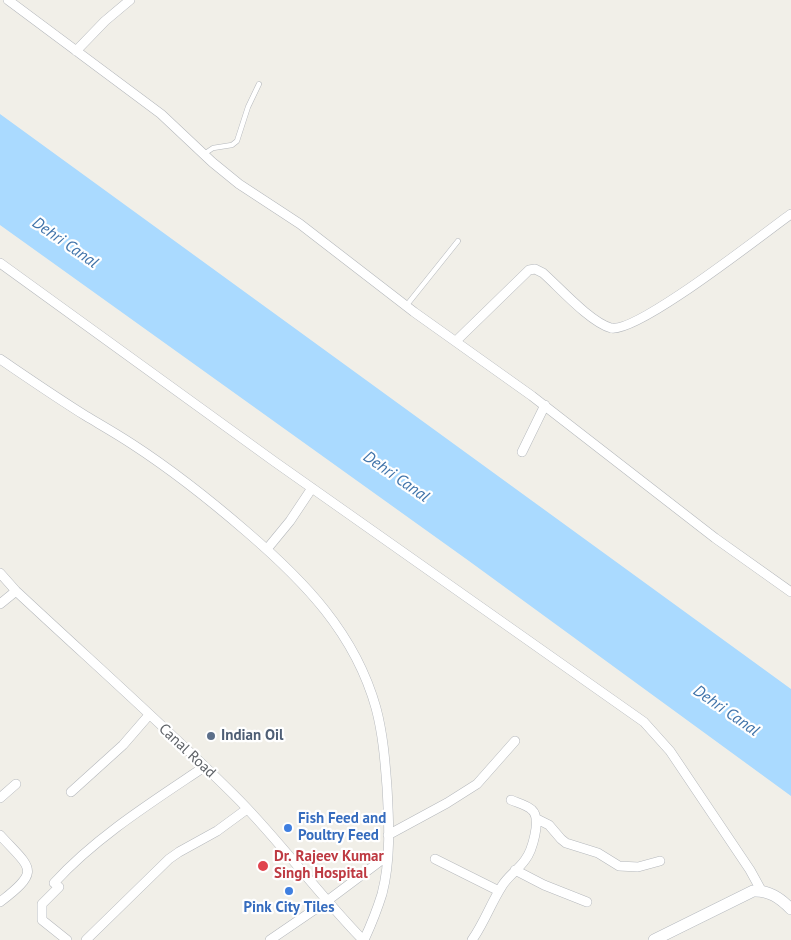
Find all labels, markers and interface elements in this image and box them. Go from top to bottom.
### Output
water label: Dehri Canal [28,213,102,273]
water label: Dehri Canal [359,447,433,507]
water label: Dehri Canal [689,681,763,741]
street label: Canal Road [155,720,219,782]
place label: Indian Oil [221,727,283,745]
marker: Indian Oil [205,730,217,742]
place label: Fish Feed and Poultry Feed [298,810,386,845]
marker: Fish Feed and Poultry Feed [282,822,294,834]
place label: Dr. Rajeev Kumar Singh Hospital [274,848,384,883]
marker: Dr. Rajeev Kumar Singh Hospital [256,859,270,873]
marker: Pink City Tiles [283,885,295,897]
place label: Pink City Tiles [243,899,335,917]

